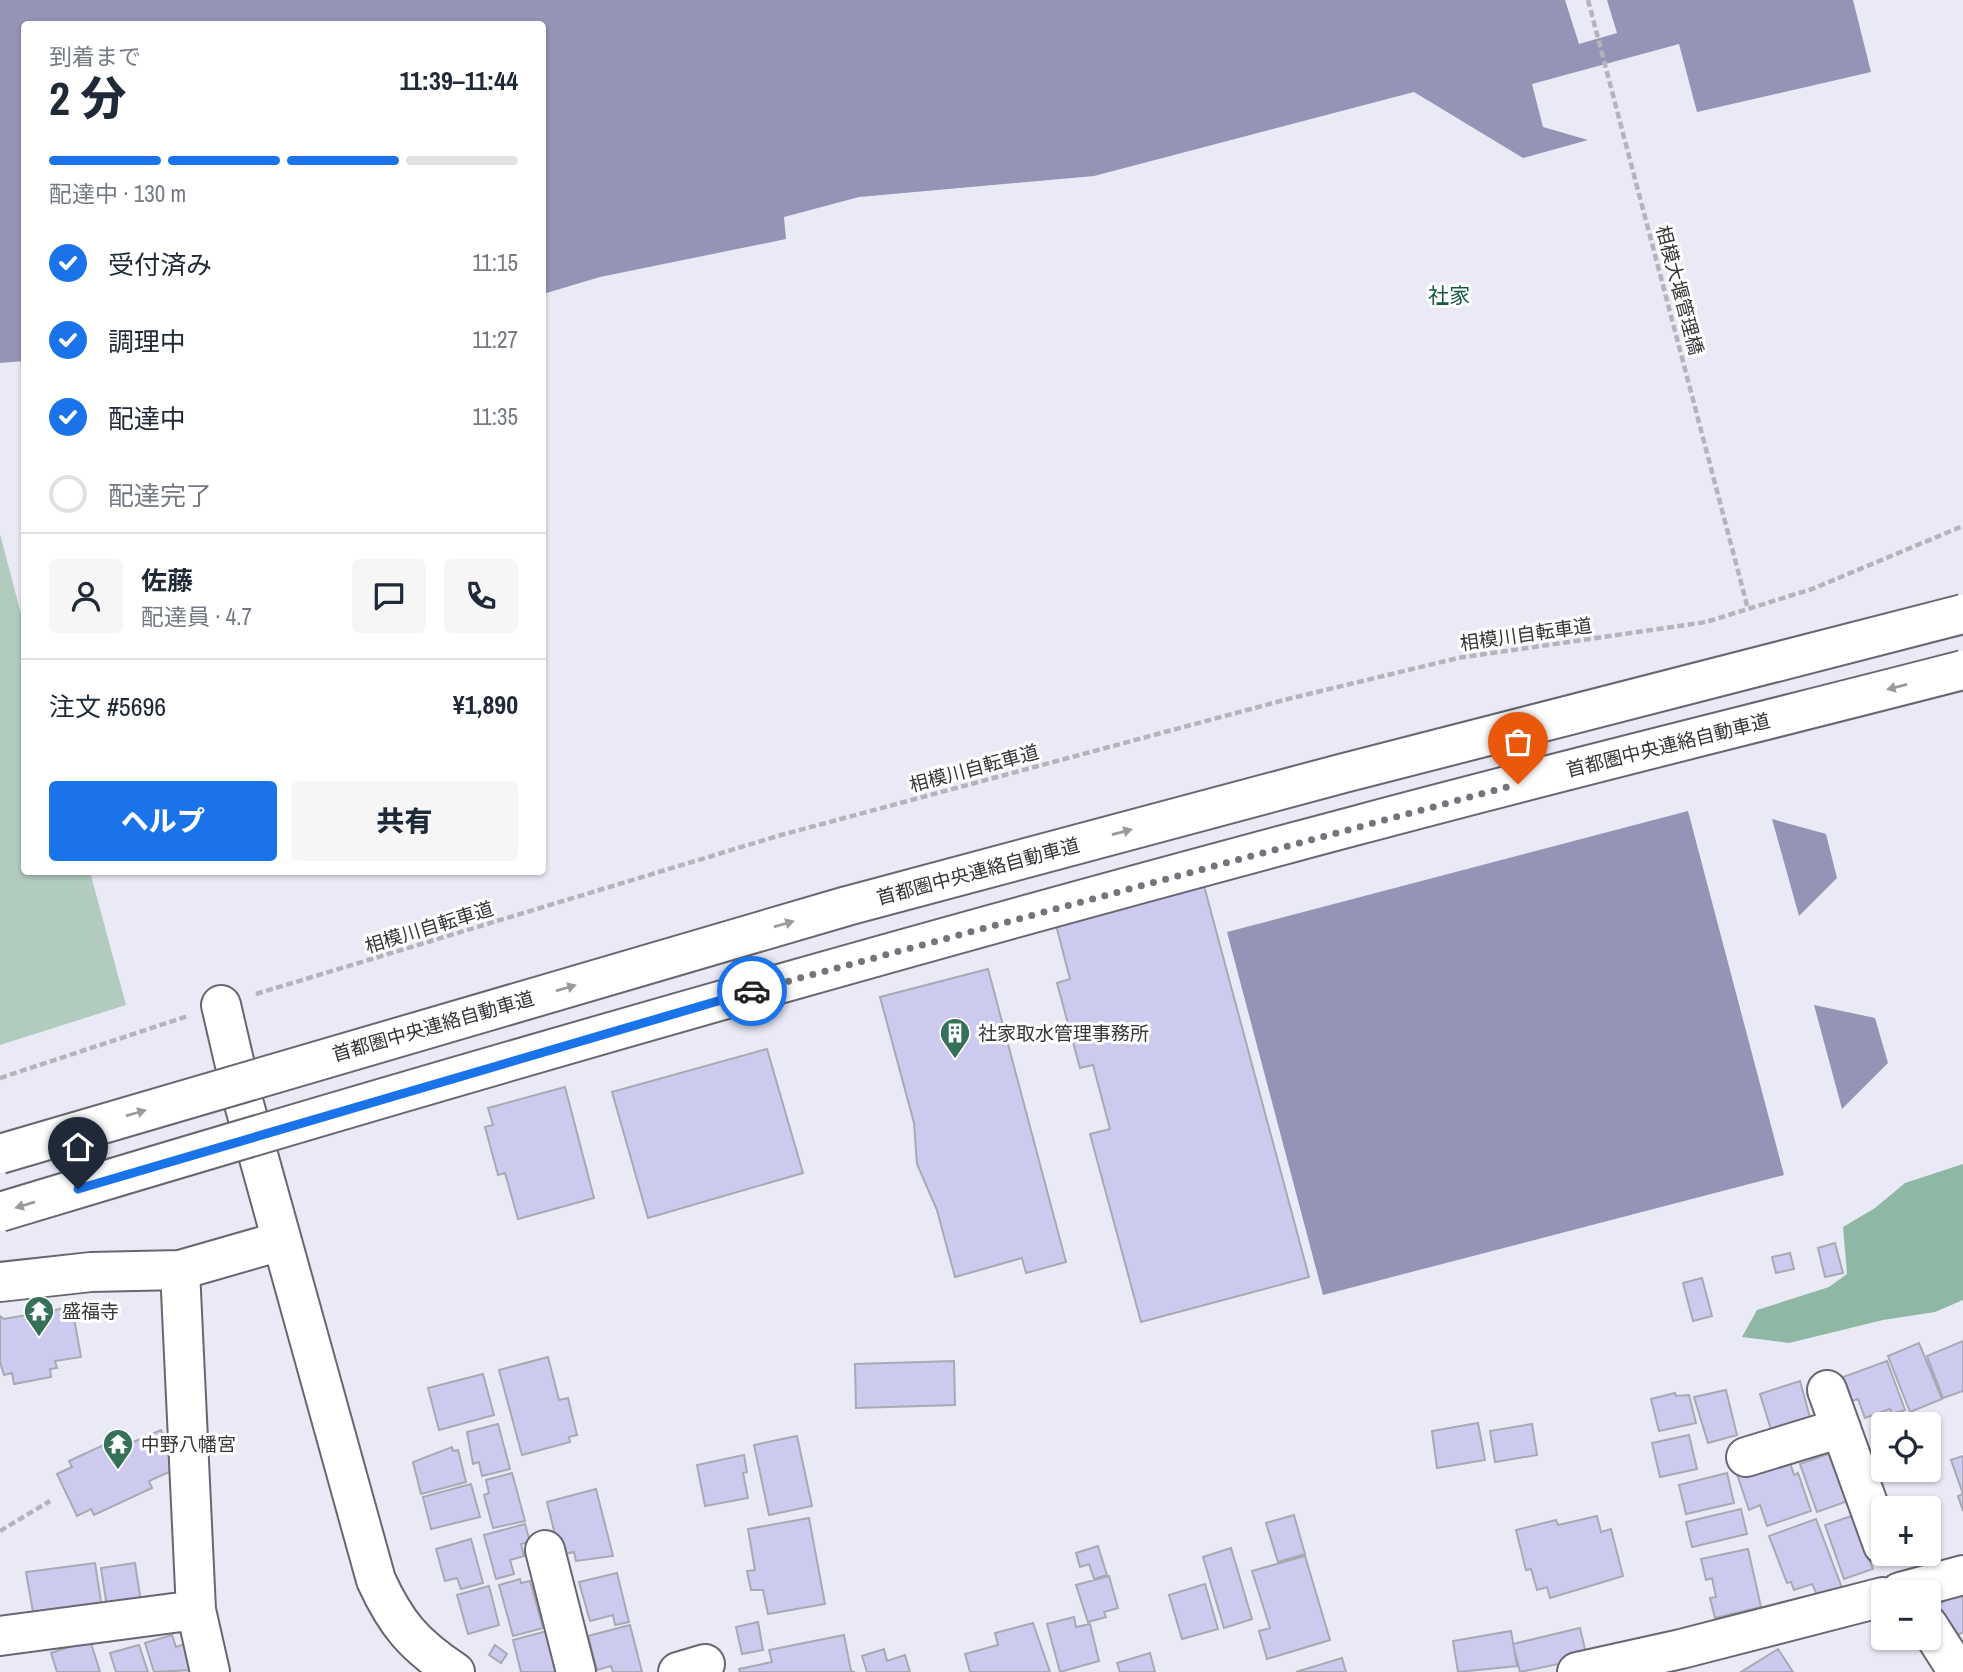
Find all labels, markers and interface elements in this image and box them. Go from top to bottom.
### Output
text: 到着まで [49,41,141,72]
text: 11:39–11:44 [399,63,518,98]
text: 2 分 [49,67,126,129]
text: 配達中 · 130 m [49,178,186,209]
street label: 相模大堰管理橋 [1650,222,1710,358]
icon: check [49,244,87,282]
text: 受付済み [108,247,212,282]
text: 11:15 [472,247,518,278]
district label: 社家 [1428,281,1470,310]
icon: check [49,321,87,359]
text: 調理中 [108,324,186,359]
text: 11:27 [472,324,518,355]
icon: check [49,398,87,436]
text: 配達中 [108,401,186,436]
text: 11:35 [472,401,518,432]
text: 配達完了 [108,478,212,513]
button: person [49,559,123,633]
button: chat [352,559,426,633]
button: phone [444,559,518,633]
text: 佐藤 [141,563,193,598]
text: 配達員 · 4.7 [141,601,252,632]
street label: 相模川自転車道 [1458,612,1594,656]
one-way arrow [1886,682,1908,693]
text: ¥1,890 [453,687,518,722]
text: 注文 #5696 [49,689,166,724]
street label: 首都圏中央連絡自動車道 [1563,707,1773,783]
pin [1488,712,1548,784]
icon: bag [1499,723,1537,761]
street label: 相模川自転車道 [906,738,1042,798]
button: ヘルプ [49,781,277,861]
button: 共有 [291,781,518,861]
one-way arrow [1112,827,1133,837]
street label: 首都圏中央連絡自動車道 [874,831,1082,911]
street label: 相模川自転車道 [362,895,496,959]
one-way arrow [774,919,795,929]
courier [717,956,787,1026]
icon: car [733,972,771,1010]
one-way arrow [556,982,577,992]
street label: 首都圏中央連絡自動車道 [329,985,537,1067]
building icon: 社家取水管理事務所 [938,1016,972,1060]
place label: 社家取水管理事務所 [978,1020,1149,1046]
one-way arrow [126,1108,147,1118]
pin [48,1117,108,1189]
icon: home [59,1128,97,1166]
one-way arrow [14,1200,35,1210]
temple icon: 盛福寺 [22,1294,56,1338]
place label: 盛福寺 [62,1298,119,1324]
map controls [1871,1412,1941,1650]
button: locate [1871,1412,1941,1482]
temple icon: 中野八幡宮 [101,1427,135,1471]
place label: 中野八幡宮 [141,1431,236,1457]
button: + [1871,1496,1941,1566]
button: − [1871,1580,1941,1650]

